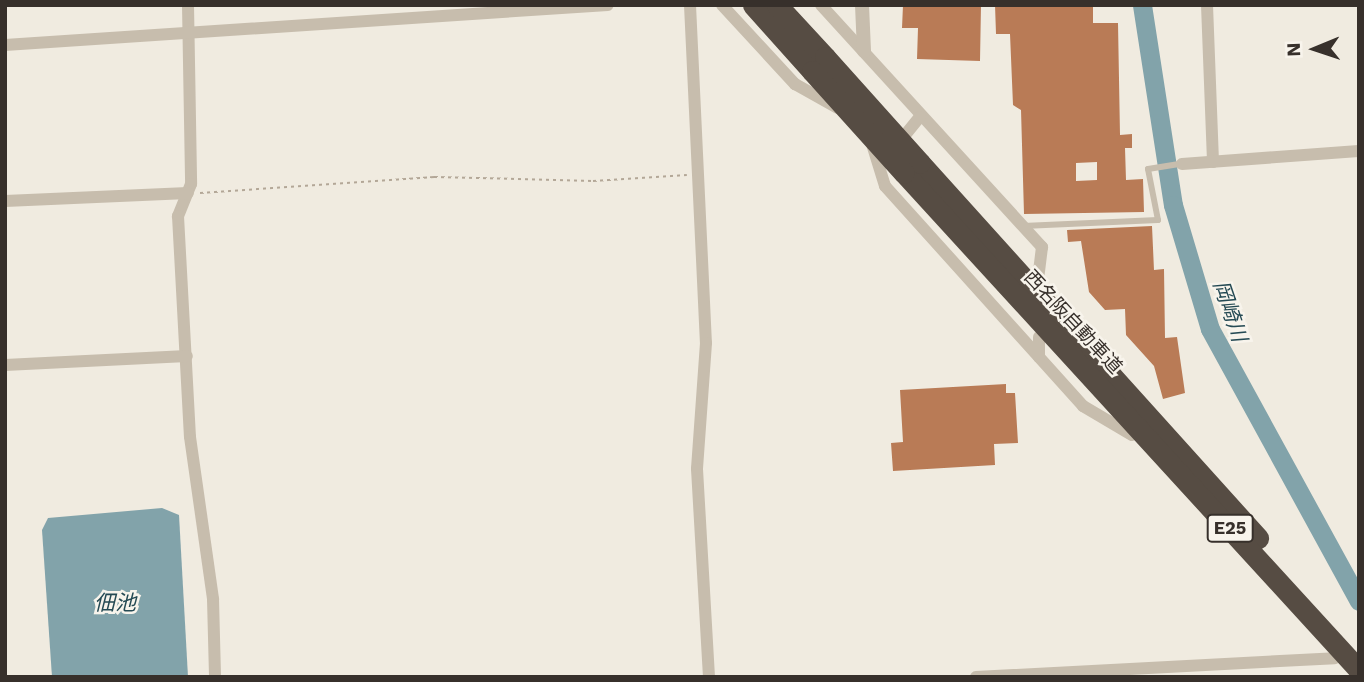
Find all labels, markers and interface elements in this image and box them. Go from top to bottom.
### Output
north arrow [1280,14,1350,84]
text: N [1282,42,1305,57]
street label: 西名阪自動車道 [1019,266,1127,378]
water label: 岡崎川 [1208,277,1252,345]
road number: E25 [1206,514,1254,542]
water label: 佃池 [94,590,136,616]

